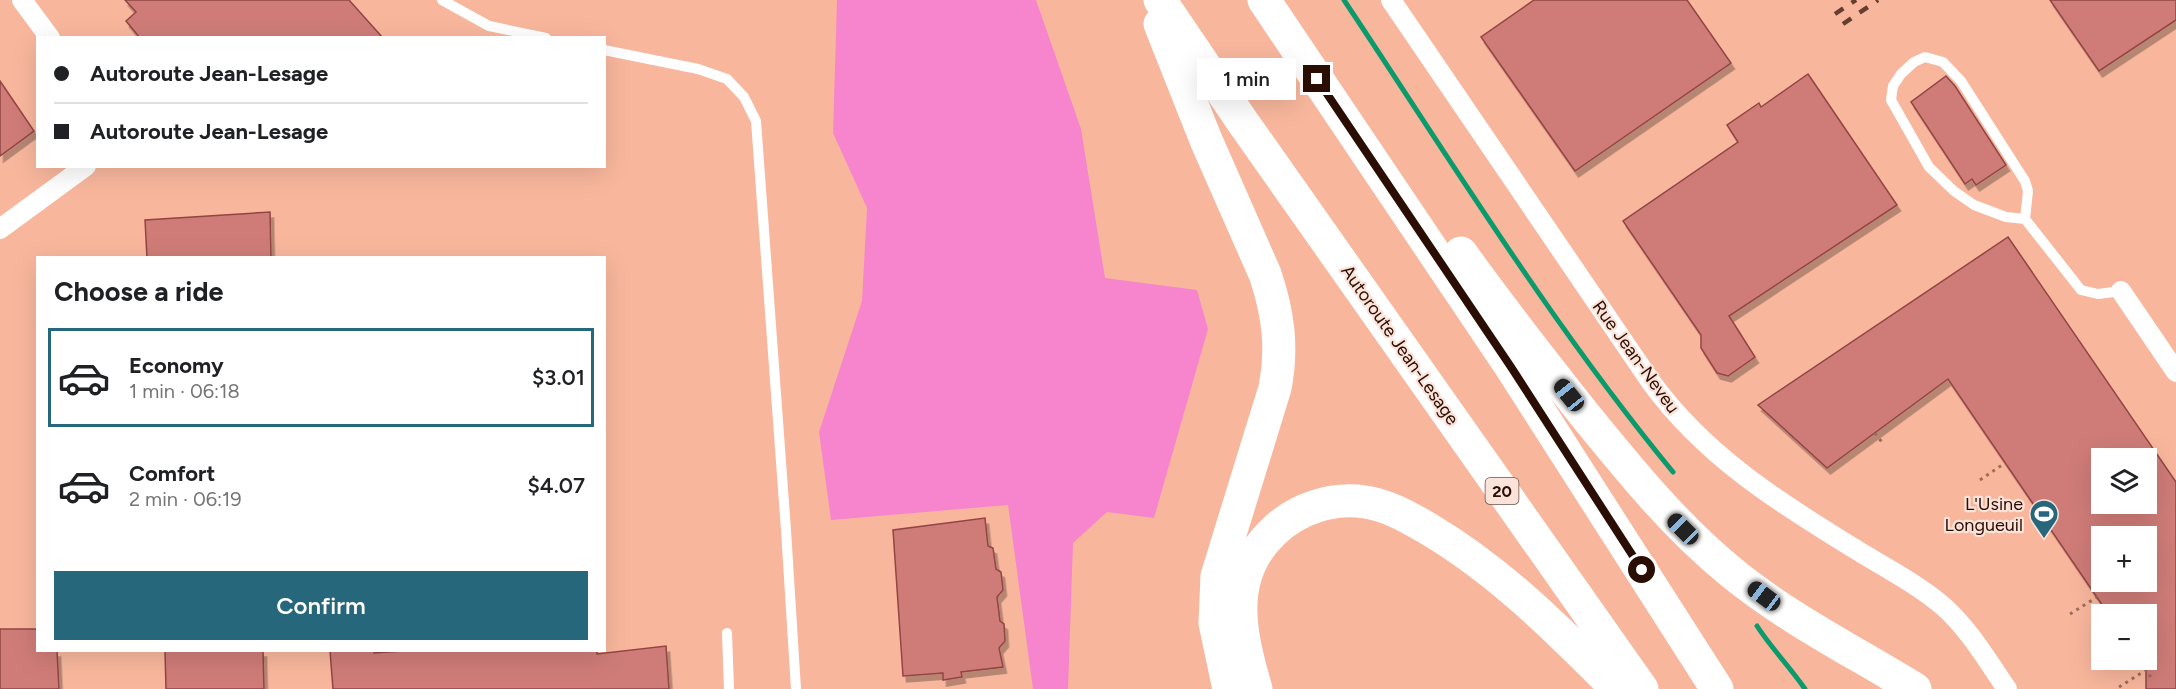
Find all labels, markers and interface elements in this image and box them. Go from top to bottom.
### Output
callout: 1 min [1197,58,1296,100]
text: Autoroute Jean-Lesage [90,60,328,87]
route end [1303,65,1330,92]
text: 1 min [1223,67,1270,91]
text: Autoroute Jean-Lesage [90,118,328,145]
street label: Autoroute Jean-Lesage [1336,261,1464,429]
text: Choose a ride [54,275,223,308]
street label: Rue Jean-Neveu [1588,296,1684,418]
icon: car [57,351,111,405]
text: Economy [129,352,224,379]
text: $3.01 [532,364,585,391]
car [1551,375,1587,415]
text: 1 min · 06:18 [129,379,240,403]
map controls [2091,448,2157,670]
button: layers [2091,448,2157,514]
icon: car [57,459,111,513]
text: Comfort [129,460,215,487]
text: $4.07 [528,472,585,499]
road number: 20 [1486,478,1518,504]
text: 2 min · 06:19 [129,487,242,511]
place label: L'Usine Longueuil [1945,493,2023,536]
sports icon: L'Usine Longueuil [2028,498,2060,540]
car [1664,510,1702,548]
button: + [2091,526,2157,592]
route start [1628,556,1655,583]
button: Confirm [54,571,588,640]
car [1744,578,1784,614]
button: − [2091,604,2157,670]

